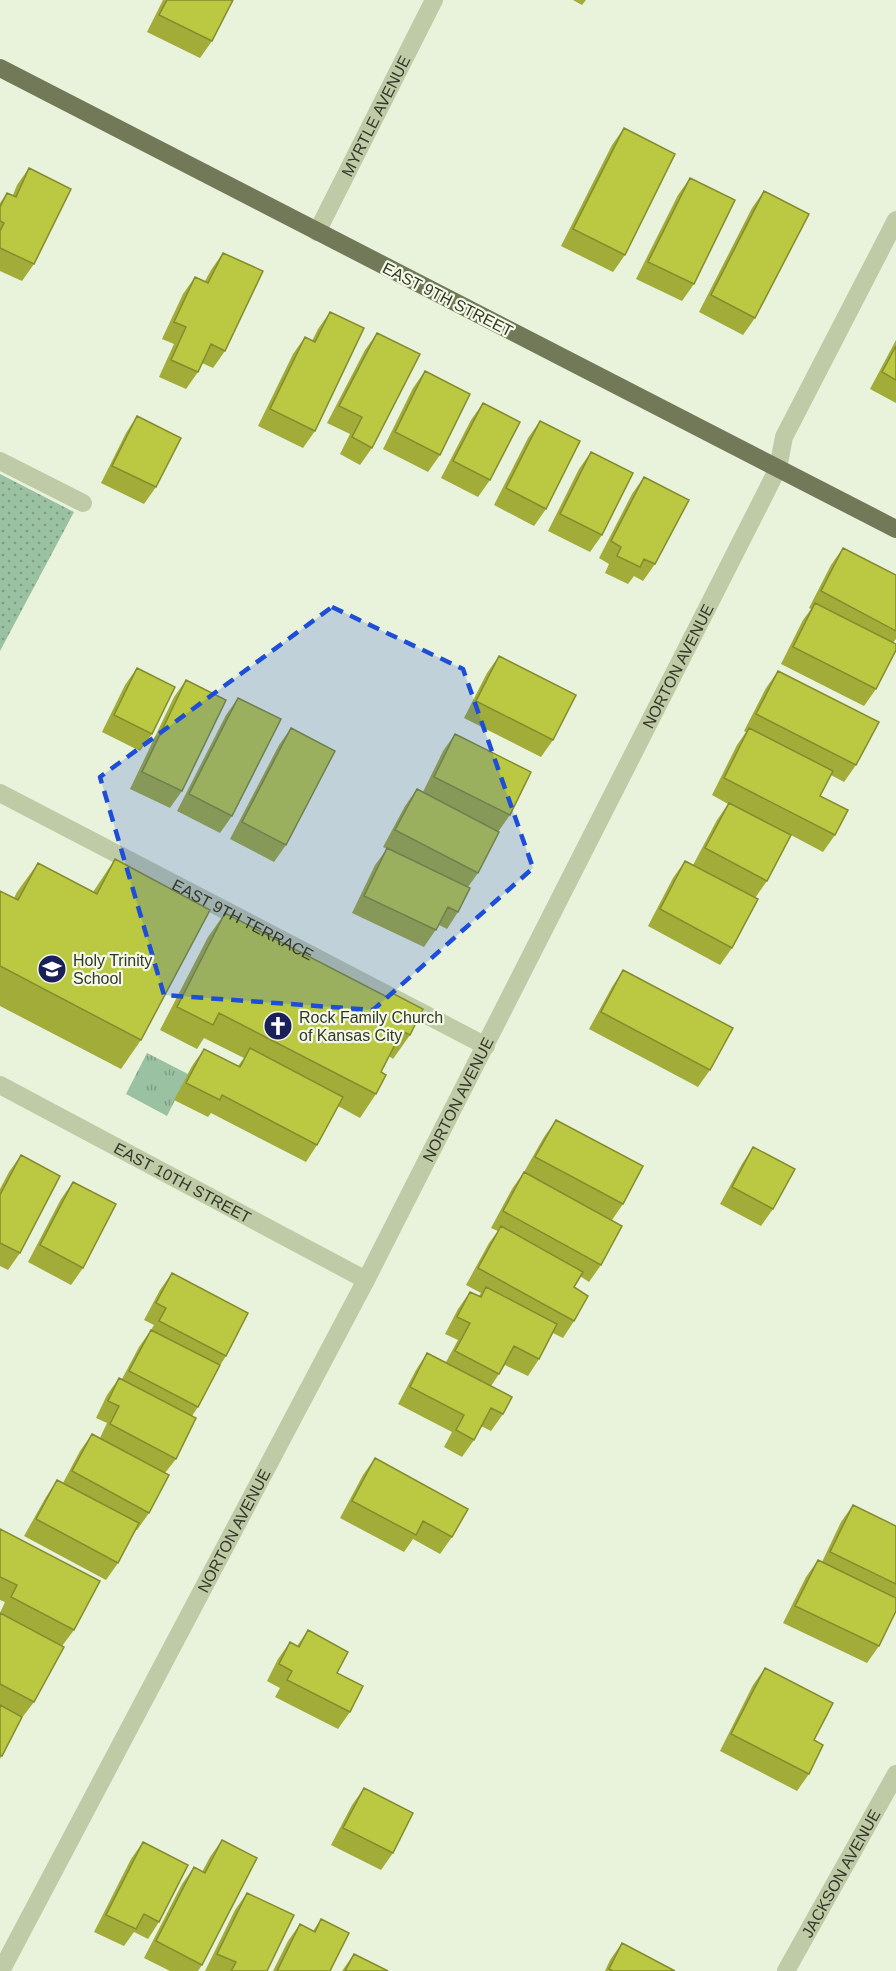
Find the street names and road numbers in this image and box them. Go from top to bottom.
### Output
street label: MYRTLE AVENUE [338,53,413,179]
street label: EAST 9TH STREET [380,259,516,340]
street label: NORTON AVENUE [640,601,717,731]
street label: EAST 9TH TERRACE [169,876,316,964]
street label: NORTON AVENUE [420,1035,497,1165]
street label: EAST 10TH STREET [111,1139,254,1226]
street label: NORTON AVENUE [195,1466,274,1595]
street label: JACKSON AVENUE [799,1807,884,1940]

